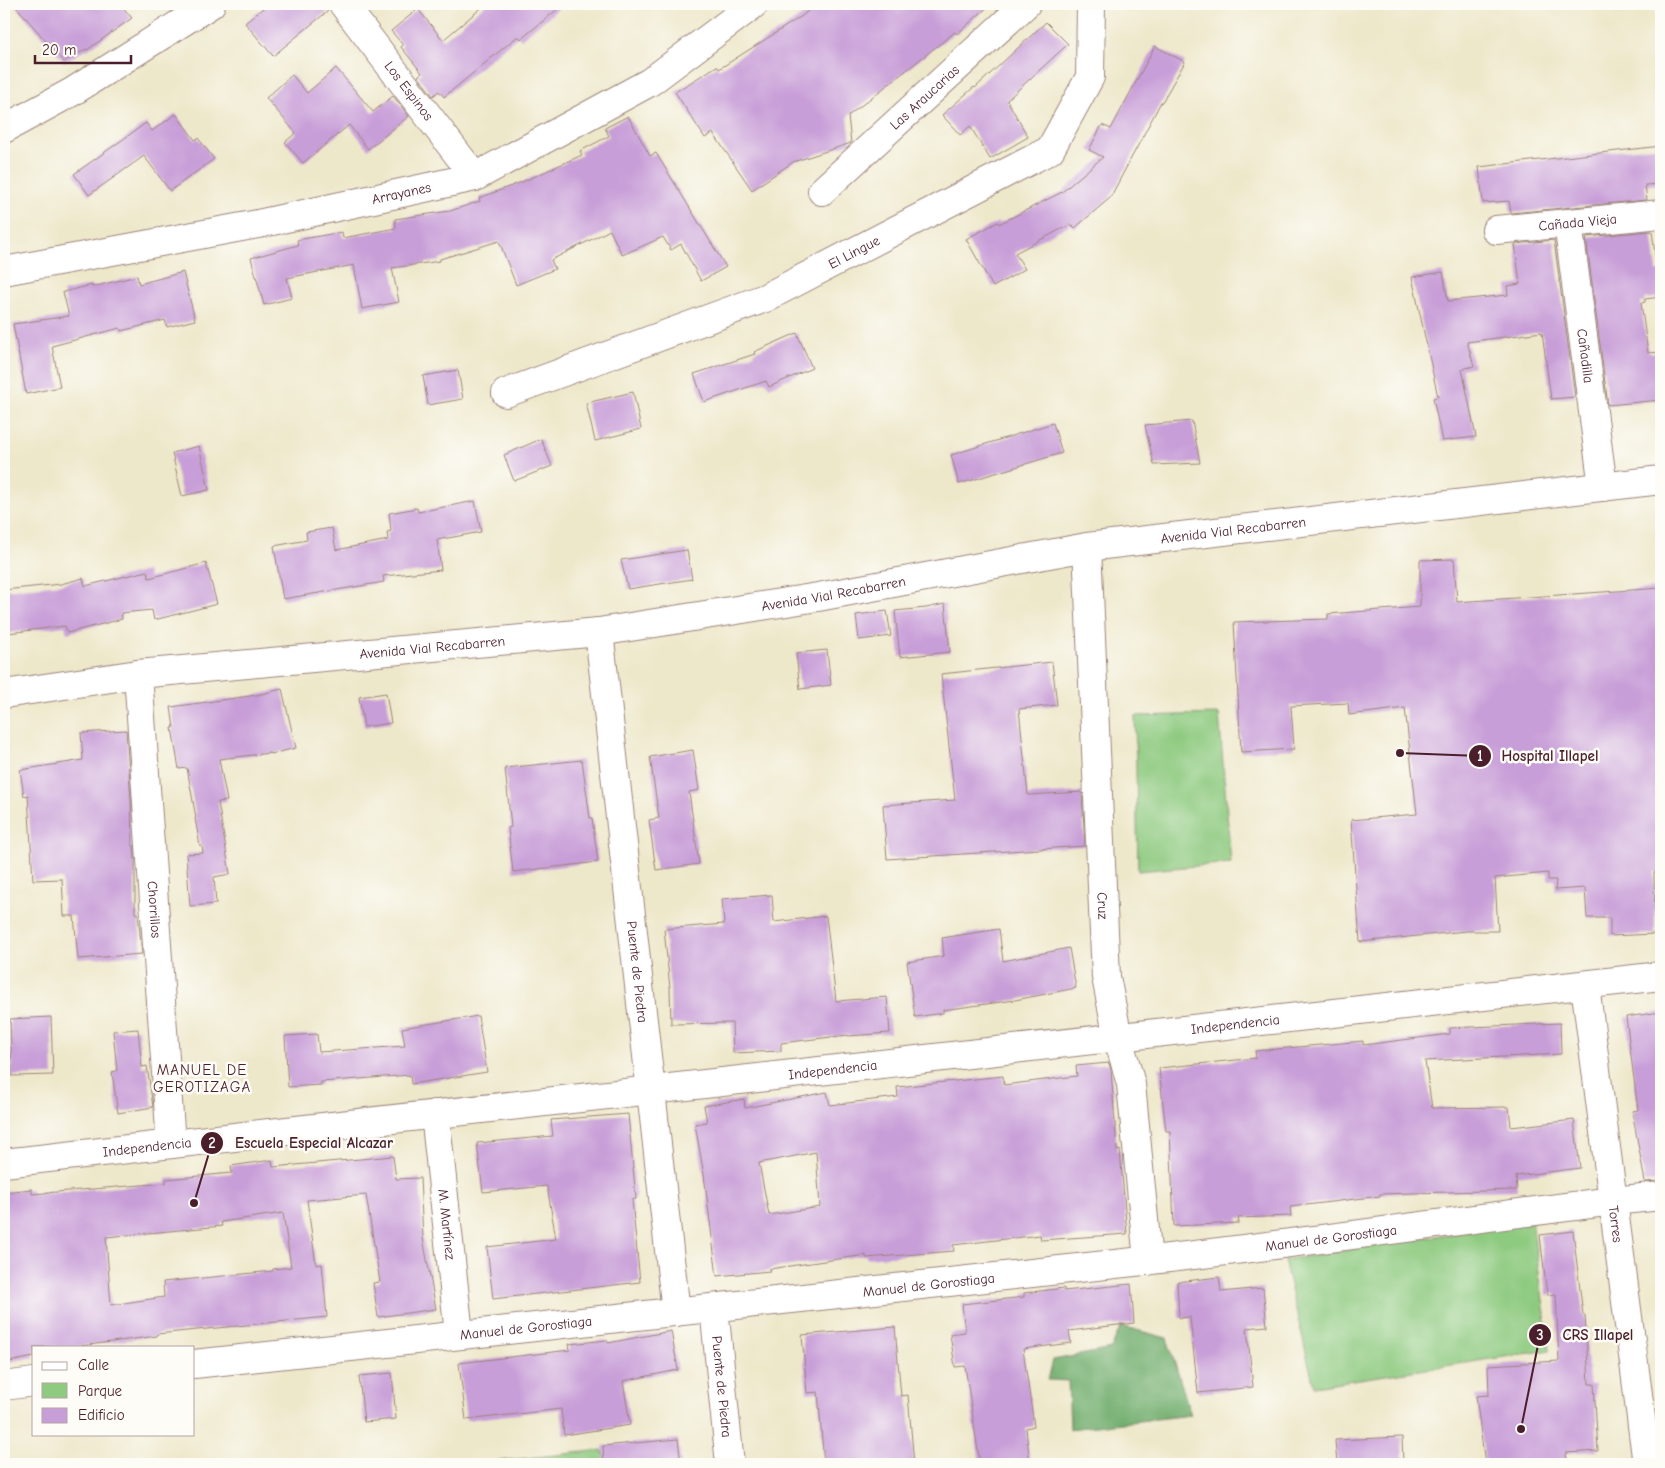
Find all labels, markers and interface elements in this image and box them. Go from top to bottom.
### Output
scale bar [35,32,131,64]
text: 20 m [42,41,76,59]
street label: Los Espinos [381,58,437,124]
street label: Las Araucarias [886,61,963,133]
street label: Arrayanes [370,178,433,208]
street label: Cañada Vieja [1538,210,1617,234]
street label: El Lingue [825,231,883,272]
street label: Cañadilla [1574,328,1598,384]
street label: Avenida Vial Recabarren [1160,513,1307,547]
street label: Avenida Vial Recabarren [760,572,907,614]
street label: Avenida Vial Recabarren [359,632,506,662]
callout: Hospital Illapel [1467,741,1609,771]
text: 1 [1477,747,1483,765]
text: Hospital Illapel [1502,747,1598,765]
street label: Chorrillos [144,880,165,939]
street label: Cruz [1094,892,1112,920]
street label: Puente de Piedra [623,920,652,1024]
street label: Independencia [1190,1011,1280,1038]
street label: Independencia [787,1056,878,1083]
district label: MANUEL DE GEROTIZAGA [153,1061,251,1096]
callout: Escuela Especial Alcazar [200,1128,403,1158]
street label: Independencia [102,1133,192,1160]
text: 2 [208,1134,216,1152]
text: Escuela Especial Alcazar [235,1134,393,1152]
street label: M. Martínez [435,1188,459,1261]
street label: Torres [1605,1205,1627,1244]
street label: Manuel de Gorostiaga [1264,1221,1398,1255]
street label: Manuel de Gorostiaga [862,1269,996,1300]
street label: Manuel de Gorostiaga [459,1312,593,1343]
callout: CRS Illapel [1527,1320,1643,1350]
text: 3 [1536,1326,1544,1344]
text: CRS Illapel [1563,1326,1633,1344]
street label: Puente de Piedra [708,1335,736,1438]
legend [32,1346,195,1436]
text: Calle [78,1356,110,1374]
text: Parque [78,1382,123,1400]
text: Edificio [78,1406,125,1424]

